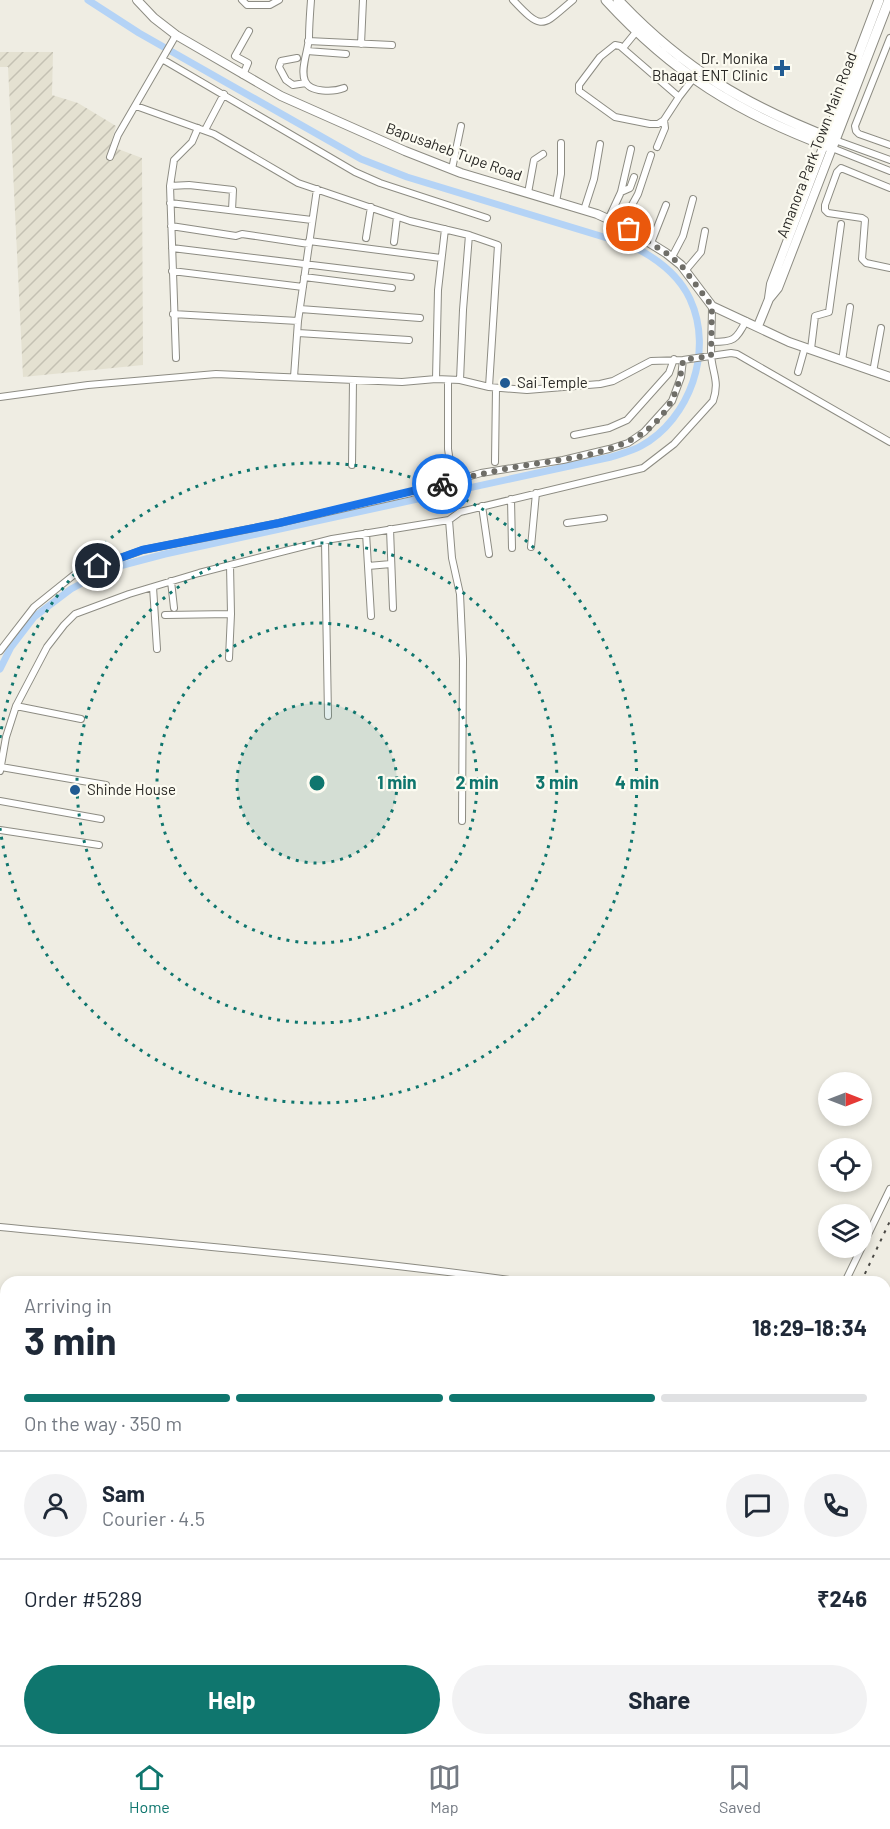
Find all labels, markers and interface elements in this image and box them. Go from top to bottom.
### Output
place label: Dr. Monika Bhagat ENT Clinic [652,49,768,84]
street label: Amanora Park Town Main Road [772,49,860,240]
marker: Dr. Monika Bhagat ENT Clinic [773,59,791,77]
street label: Bapusaheb Tupe Road [384,118,525,184]
pin [603,203,654,254]
icon: bag [612,212,645,245]
place label: Sai Temple [517,373,588,391]
marker: Sai Temple [498,376,512,390]
courier [412,454,472,514]
icon: bike [426,468,459,501]
pin [72,540,123,591]
icon: home [81,549,114,582]
text: 1 min [377,771,417,793]
text: 2 min [455,771,499,793]
text: 3 min [536,771,578,793]
text: 4 min [615,771,659,793]
centre of rings [307,773,327,793]
place label: Shinde House [87,780,176,798]
marker: Shinde House [68,783,82,797]
north arrow [818,1072,872,1126]
map controls [818,1072,872,1258]
button: locate [818,1138,872,1192]
button: layers [818,1204,872,1258]
text: Arriving in [24,1293,112,1317]
text: 18:29–18:34 [752,1314,867,1340]
text: 3 min [24,1316,117,1363]
text: On the way · 350 m [24,1411,182,1435]
button: person [24,1474,87,1537]
button: chat [726,1474,789,1537]
button: phone [804,1474,867,1537]
text: Sam [102,1480,145,1506]
text: Courier · 4.5 [102,1506,205,1530]
text: Order #5289 [24,1585,142,1611]
text: ₹246 [817,1585,867,1611]
button: Help [24,1665,440,1734]
button: Share [452,1665,867,1734]
tab: Home [129,1761,170,1816]
tab: Map [428,1761,461,1816]
tab: Saved [719,1761,761,1816]

